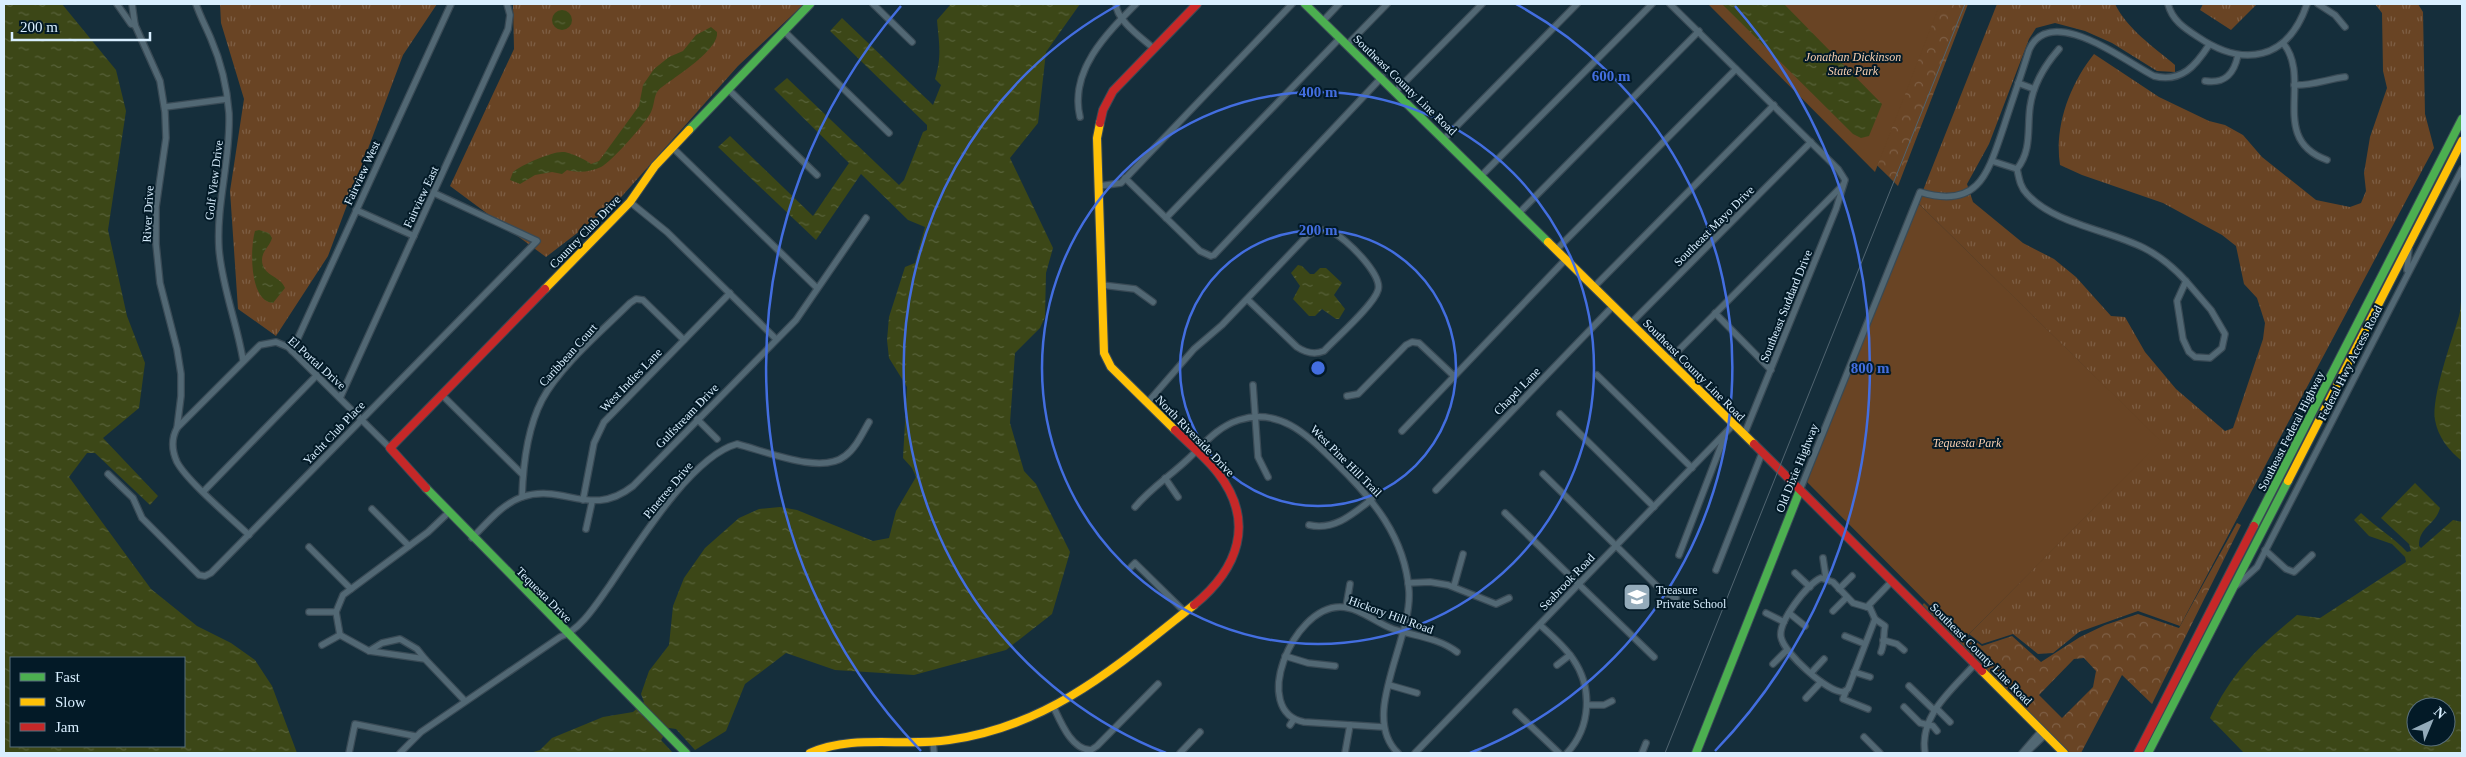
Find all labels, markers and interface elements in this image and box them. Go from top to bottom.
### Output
scale bar [12,10,150,42]
text: 200 m [20,19,58,35]
street label: Southeast County Line Road [1350,32,1460,138]
park label: Jonathan Dickinson State Park [1805,50,1901,78]
text: 600 m [1592,68,1631,84]
text: 400 m [1299,84,1338,100]
street label: Fairview West [341,138,383,207]
street label: Golf View Drive [202,139,226,221]
street label: Fairview East [401,163,442,230]
street label: Southeast Mayo Drive [1671,183,1757,269]
street label: River Drive [140,185,156,243]
street label: Country Club Drive [547,193,623,271]
text: 200 m [1299,222,1338,238]
street label: Southeast Suddard Drive [1757,248,1815,364]
street label: Federal Hwy Access Road [2315,303,2385,423]
street label: Southeast County Line Road [1640,316,1748,424]
street label: Caribbean Court [536,320,600,389]
street label: El Portal Drive [285,333,349,393]
street label: West Indies Lane [597,345,665,415]
centre of rings [1309,359,1327,377]
text: 800 m [1851,360,1890,376]
street label: Chapel Lane [1491,364,1543,418]
street label: Southeast Federal Highway [2255,369,2327,493]
street label: Gulfstream Drive [653,381,721,451]
street label: North Riverside Drive [1153,393,1237,479]
street label: Yacht Club Place [300,398,368,468]
street label: Old Dixie Highway [1773,421,1821,515]
street label: West Pine Hill Trail [1307,422,1385,500]
park label: Tequesta Park [1933,436,2002,450]
street label: Pinetree Drive [640,459,696,521]
street label: Seabrook Road [1536,551,1598,613]
street label: Tequesta Drive [513,564,575,626]
school or university icon: Treasure Private School [1622,582,1652,612]
place label: Treasure Private School [1656,583,1727,611]
street label: Hickory Hill Road [1347,593,1435,637]
street label: Southeast County Line Road [1927,600,2035,708]
legend [10,657,185,747]
text: Fast [55,669,81,685]
text: Slow [55,694,86,710]
north arrow [2406,697,2456,747]
text: N [2431,704,2449,722]
text: Jam [55,719,79,735]

